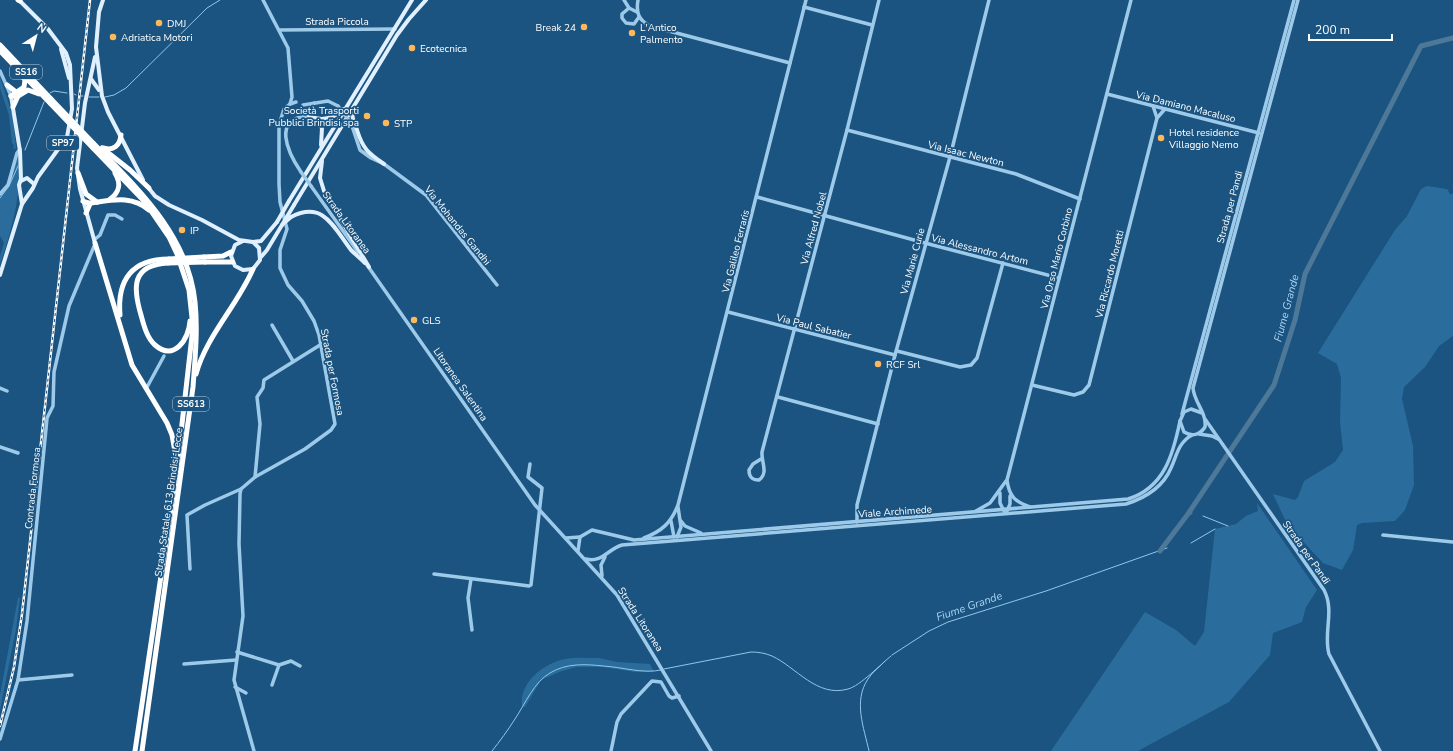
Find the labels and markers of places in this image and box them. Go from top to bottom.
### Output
place label: DMJ [167,17,186,31]
marker: DMJ [154,18,164,28]
place label: Break 24 [536,21,576,35]
place label: L'Antico Palmento [640,21,683,47]
marker: Break 24 [579,22,589,32]
marker: L'Antico Palmento [627,28,637,38]
place label: Adriatica Motori [121,31,193,45]
marker: Adriatica Motori [108,32,118,42]
place label: Ecotecnica [420,42,467,56]
marker: Ecotecnica [407,43,417,53]
place label: Società Trasporti Pubblici Brindisi spa [269,104,359,130]
marker: Società Trasporti Pubblici Brindisi spa [362,111,372,121]
place label: STP [394,117,413,131]
marker: STP [381,118,391,128]
place label: Hotel residence Villaggio Nemo [1168,126,1239,152]
marker: Hotel residence Villaggio Nemo [1156,133,1166,143]
place label: IP [190,224,200,238]
marker: IP [177,225,187,235]
place label: GLS [422,314,441,328]
marker: GLS [409,315,419,325]
place label: RCF Srl [886,358,920,372]
marker: RCF Srl [873,359,883,369]

